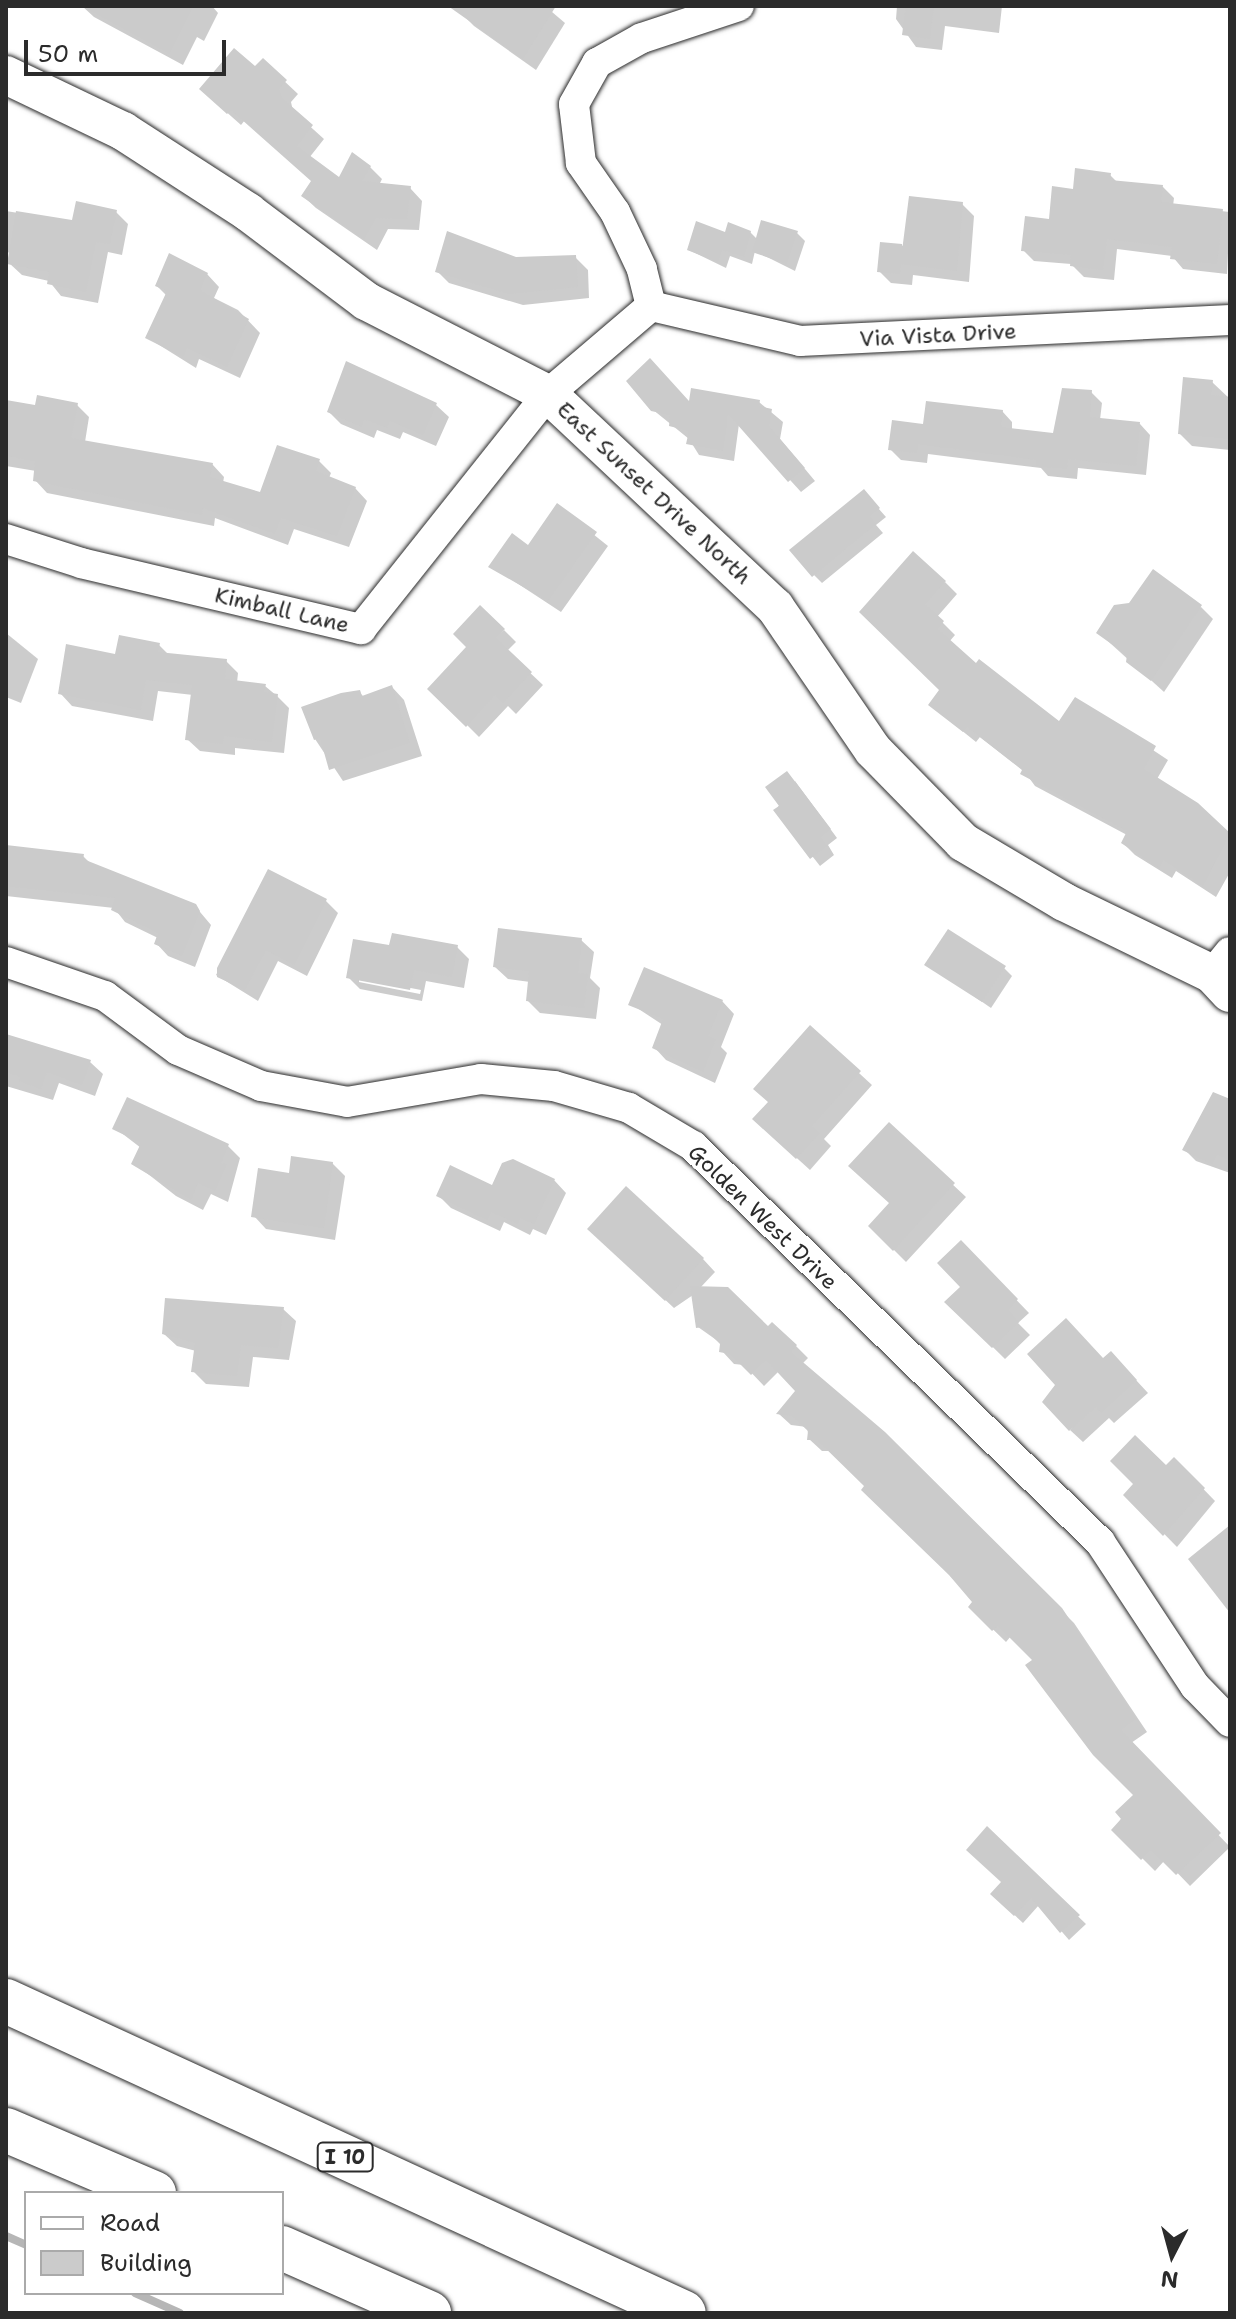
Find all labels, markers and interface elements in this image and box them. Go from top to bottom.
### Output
scale bar [28,24,230,74]
text: 50 m [38,38,98,70]
street label: Via Vista Drive [859,318,1017,352]
street label: East Sunset Drive North [551,396,757,590]
street label: Kimball Lane [212,582,352,638]
street label: Golden West Drive [683,1139,843,1295]
road number: I 10 [315,2141,375,2173]
legend [24,2191,284,2295]
text: Road [100,2207,160,2239]
north arrow [1132,2215,1212,2295]
text: Building [100,2247,192,2279]
text: N [1159,2264,1180,2295]

